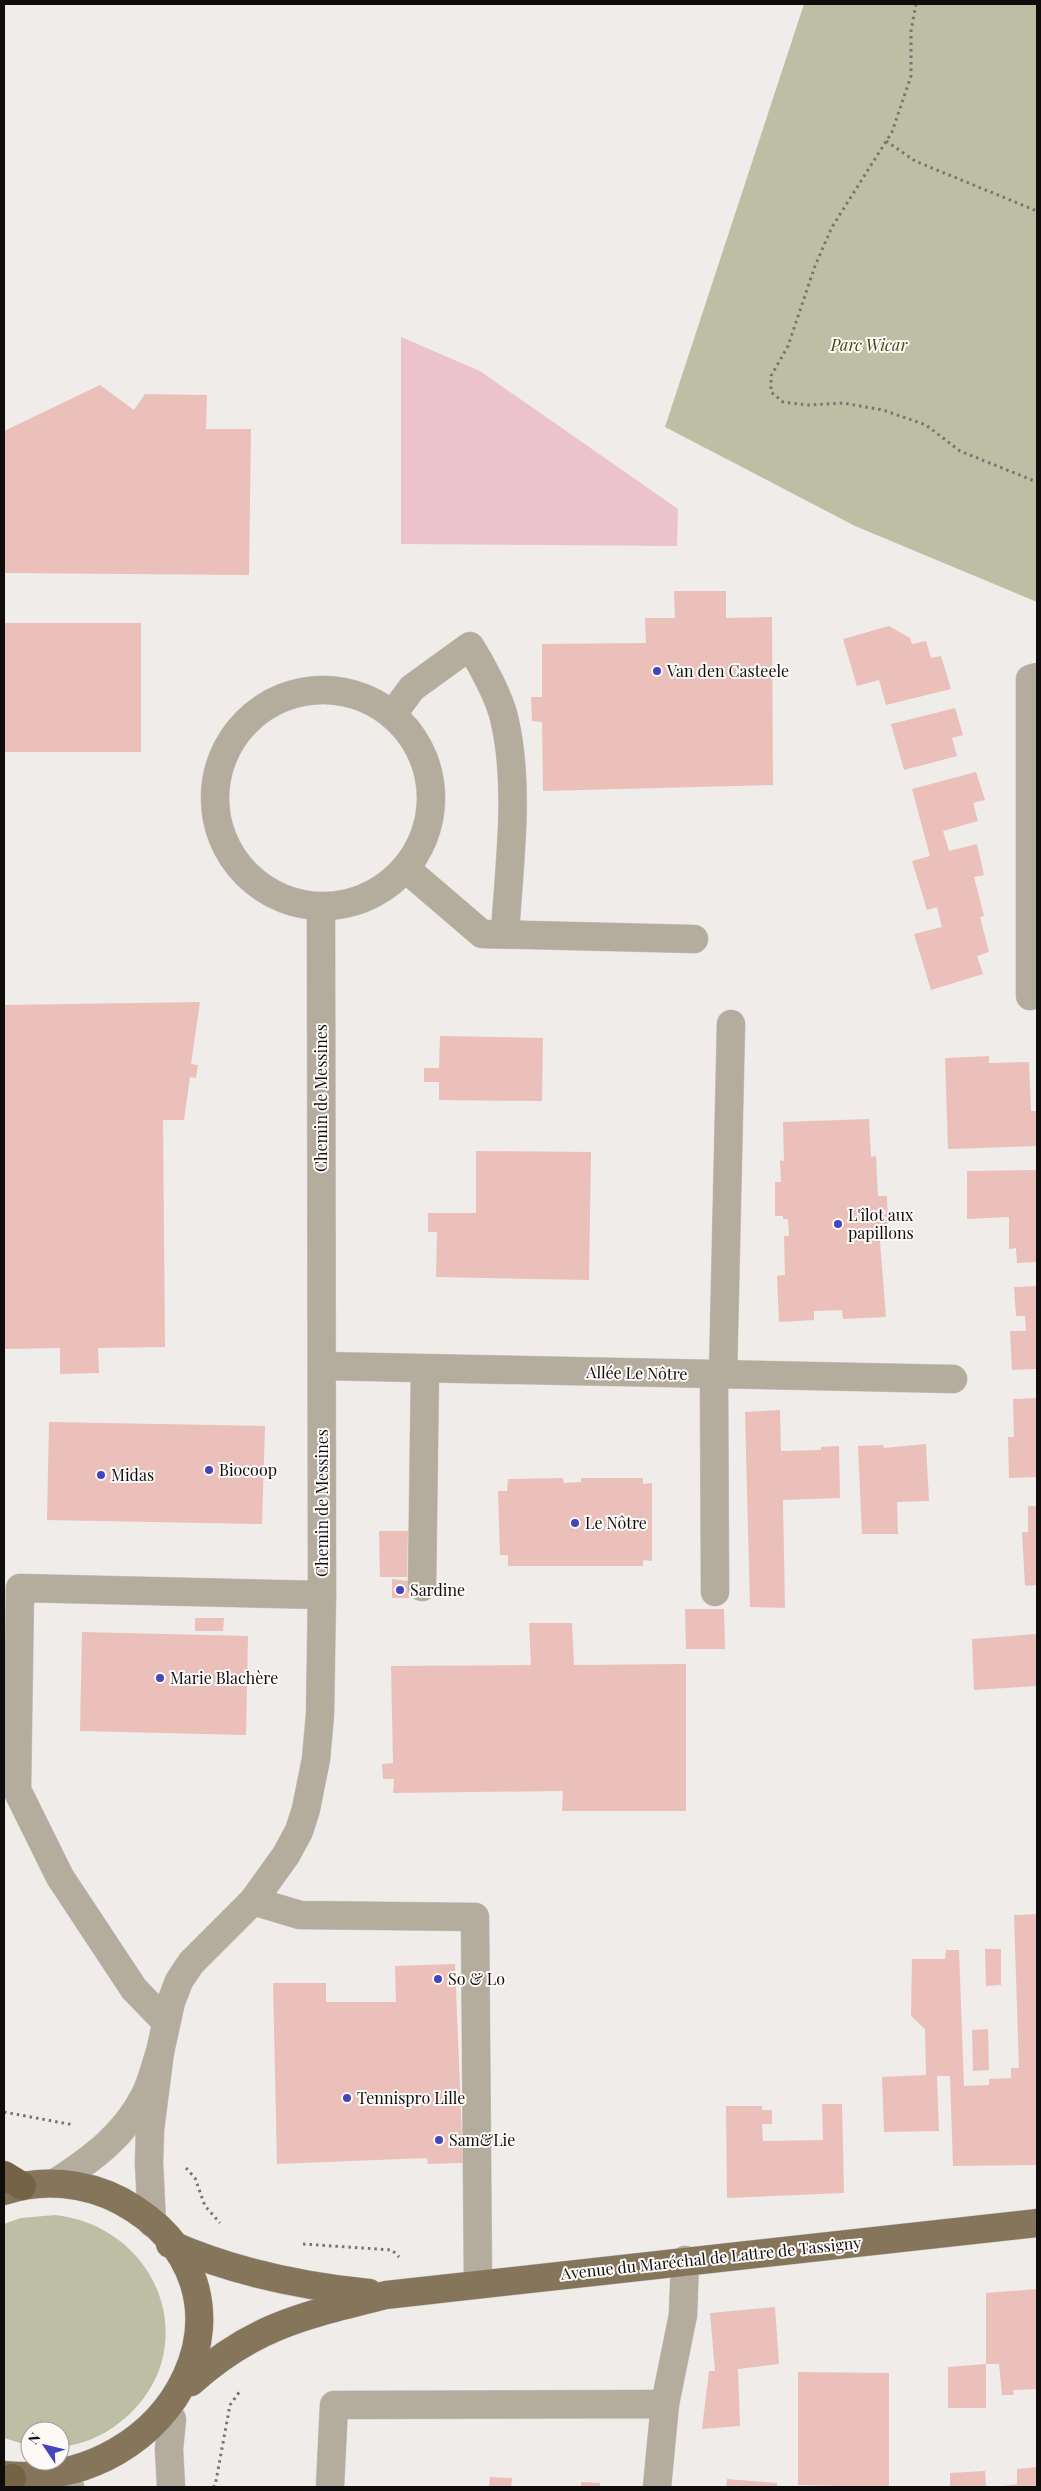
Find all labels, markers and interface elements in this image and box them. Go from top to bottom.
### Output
park label: Parc Wicar [830,334,908,355]
place label: Van den Casteele [666,660,789,681]
marker: Van den Casteele [651,665,663,677]
street label: Chemin de Messines [310,1024,331,1172]
place label: L'îlot aux papillons [848,1204,914,1243]
marker: L'îlot aux papillons [832,1218,844,1230]
street label: Allée Le Nôtre [585,1361,688,1384]
street label: Chemin de Messines [311,1429,332,1577]
place label: Biocoop [219,1459,277,1480]
place label: Midas [111,1464,154,1485]
marker: Biocoop [203,1464,215,1476]
marker: Midas [95,1469,107,1481]
place label: Le Nôtre [585,1512,647,1533]
marker: Le Nôtre [569,1517,581,1529]
place label: Sardine [410,1579,465,1600]
marker: Sardine [394,1584,406,1596]
place label: Marie Blachère [170,1667,278,1688]
marker: Marie Blachère [154,1672,166,1684]
place label: So & Lo [448,1968,505,1989]
marker: So & Lo [432,1973,444,1985]
place label: Tennispro Lille [357,2087,465,2108]
marker: Tennispro Lille [341,2092,353,2104]
place label: Sam&Lie [449,2129,515,2150]
marker: Sam&Lie [433,2134,445,2146]
street label: Avenue du Maréchal de Lattre de Tassigny [559,2231,862,2284]
north arrow [20,2421,70,2471]
text: N [23,2429,45,2448]

